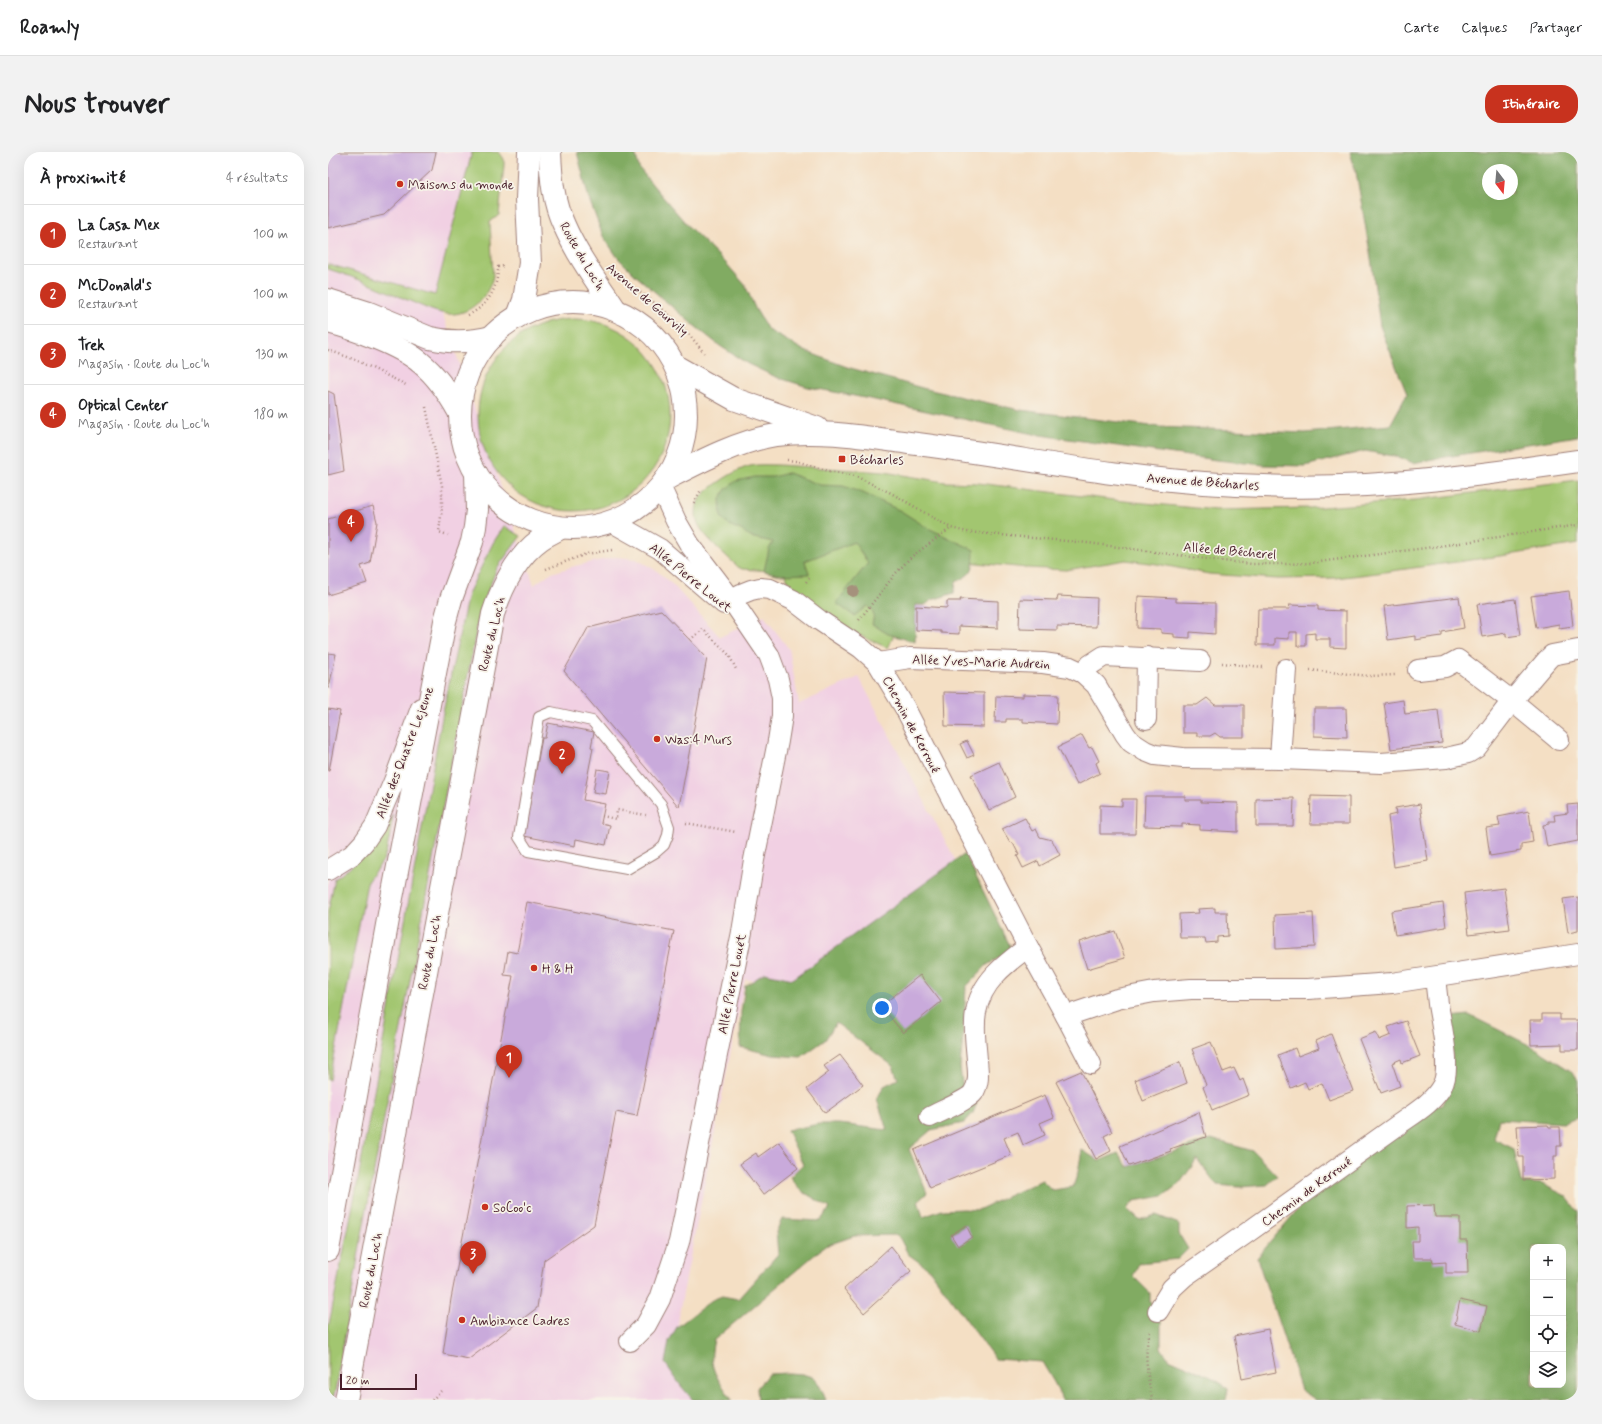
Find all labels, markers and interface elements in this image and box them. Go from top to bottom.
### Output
text: Roamly [20,15,79,40]
text: Carte [1403,19,1439,37]
text: Calques [1461,19,1507,37]
text: Partager [1529,19,1582,37]
button: Itinéraire [1485,85,1578,123]
text: Nous trouver [24,86,169,123]
north arrow [1482,164,1518,200]
text: À proximité [40,167,125,189]
text: 4 résultats [226,170,288,187]
place label: Maisons du monde [408,177,514,194]
marker: Maisons du monde [395,179,405,189]
text: La Casa Mex [78,216,159,236]
street label: Route du Loc'h [555,219,608,294]
text: 1 [50,226,56,243]
text: 100 m [253,226,288,243]
text: Restaurant [78,236,138,253]
street label: Avenue de Gourvily [602,260,692,341]
text: McDonald's [78,276,152,296]
text: 2 [50,286,56,303]
text: 100 m [253,286,288,303]
text: Restaurant [78,296,138,313]
text: Trek [78,336,105,356]
text: 3 [50,346,56,363]
text: 130 m [255,346,288,363]
text: Magasin · Route du Loc'h [78,356,210,373]
text: Optical Center [78,396,168,416]
text: 4 [49,406,57,423]
text: 180 m [253,406,288,423]
text: Magasin · Route du Loc'h [78,416,210,433]
place label: Bécharles [850,452,904,469]
marker: Bécharles [837,454,847,464]
street label: Avenue de Bécharles [1146,470,1260,495]
pin: 4 [338,509,364,542]
street label: Allée de Bécherel [1183,539,1277,564]
street label: Allée Pierre Louët [645,540,735,617]
street label: Route du Loc'h [475,595,510,674]
street label: Allée Yves-Marie Audrein [912,652,1050,673]
street label: Chemin de Kerroué [878,673,944,776]
street label: Allée des Quatre Lejeune [372,684,438,821]
place label: Was:4 Murs [665,732,732,749]
marker: Was:4 Murs [652,734,662,744]
pin: 2 [549,741,575,774]
street label: Route du Loc'h [415,913,446,991]
street label: Allée Pierre Louët [714,932,751,1036]
place label: H & H [542,961,573,978]
marker: H & H [529,963,539,973]
your location [872,998,892,1018]
pin: 1 [496,1045,522,1078]
street label: Chemin de Kerroué [1258,1154,1356,1231]
place label: SoCoo'c [493,1200,531,1217]
marker: SoCoo'c [480,1202,490,1212]
street label: Route du Loc'h [356,1231,387,1309]
pin: 3 [460,1241,486,1274]
map controls [1530,1244,1566,1388]
button: + [1530,1244,1566,1280]
button: − [1530,1280,1566,1316]
place label: Ambiance Cadres [470,1313,570,1330]
marker: Ambiance Cadres [457,1315,467,1325]
button: locate [1530,1316,1566,1352]
button: layers [1530,1352,1566,1388]
scale bar [340,1372,417,1391]
text: 20 m [346,1374,369,1388]

